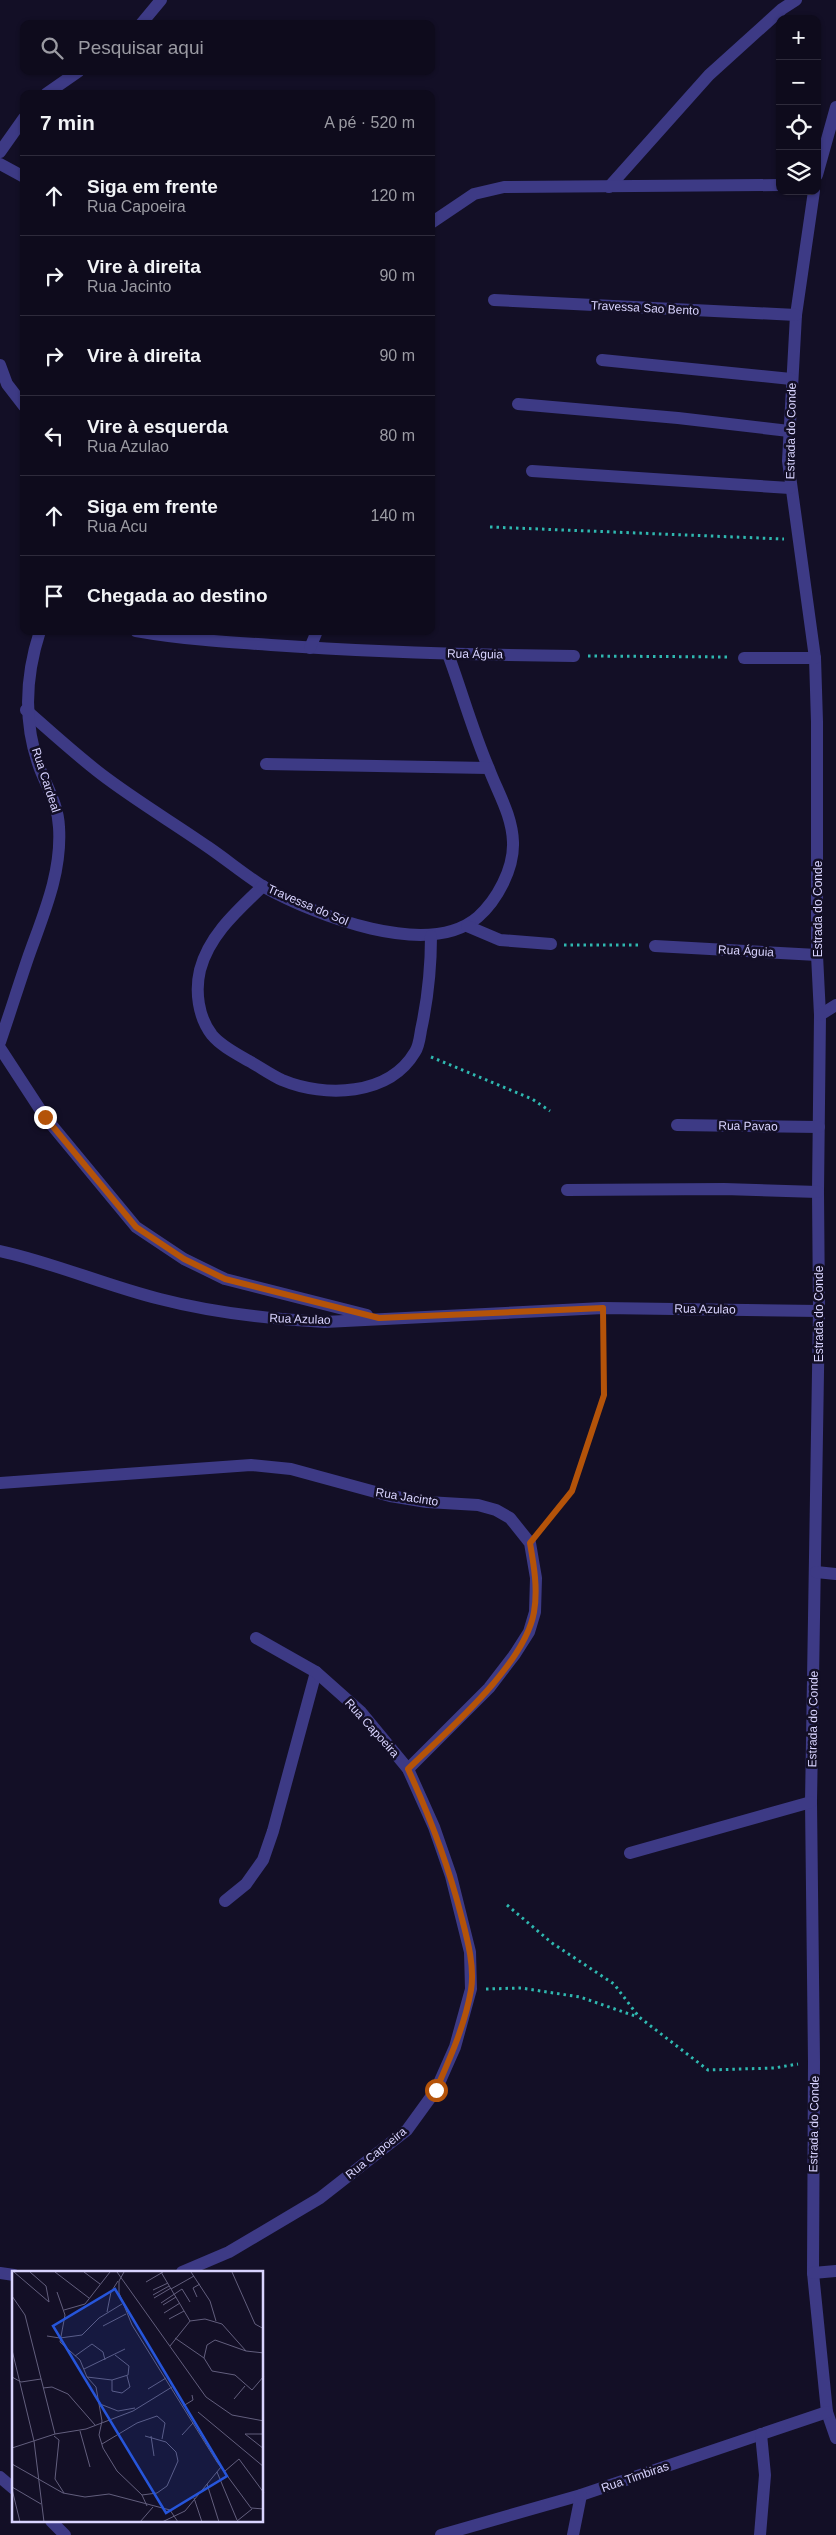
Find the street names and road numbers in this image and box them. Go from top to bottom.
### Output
street label: Travessa Sao Bento [591,298,700,318]
street label: Estrada do Conde [783,382,799,479]
street label: Rua Águia [447,646,503,661]
street label: Rua Cardeal [29,746,63,814]
street label: Estrada do Conde [811,860,825,957]
street label: Travessa do Sol [266,882,350,928]
street label: Rua Águia [718,942,775,959]
street label: Rua Pavao [718,1118,778,1134]
street label: Estrada do Conde [812,1265,826,1362]
street label: Rua Azulao [674,1301,736,1317]
street label: Rua Azulao [269,1311,331,1327]
street label: Rua Jacinto [375,1485,440,1509]
street label: Estrada do Conde [805,1670,821,1767]
street label: Rua Capoeira [342,1696,402,1760]
street label: Estrada do Conde [806,2075,822,2172]
street label: Rua Capoeira [343,2124,409,2182]
street label: Rua Timbiras [599,2459,671,2495]

